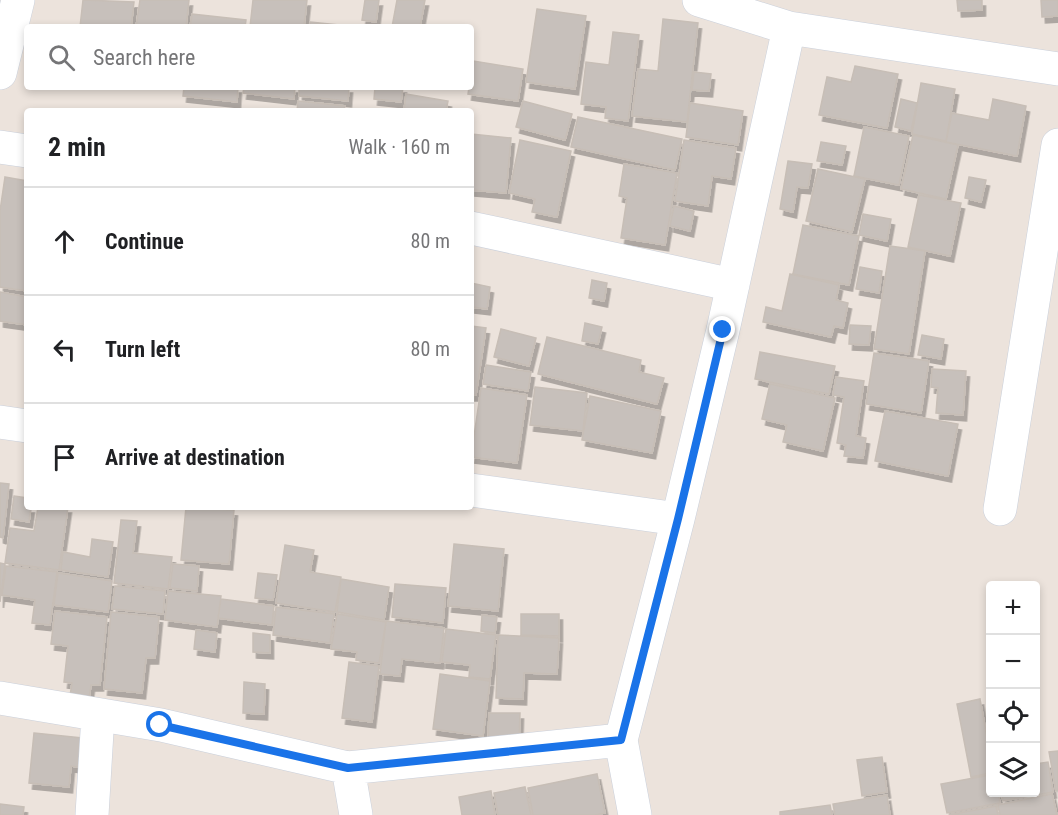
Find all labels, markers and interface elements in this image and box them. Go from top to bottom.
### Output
search box [24,24,474,90]
icon: search [45,41,78,74]
text: Search here [93,45,195,70]
text: 2 min [48,132,106,162]
text: Walk · 160 m [349,135,450,159]
icon: ahead [48,225,81,258]
text: Continue [105,229,184,254]
text: 80 m [411,229,450,253]
route end [709,316,735,342]
icon: left [48,333,81,366]
text: Turn left [105,337,180,362]
text: 80 m [411,337,450,361]
icon: arrive [48,441,81,474]
text: Arrive at destination [105,445,285,470]
map controls [986,581,1040,797]
button: + [986,581,1040,635]
button: − [986,635,1040,689]
button: locate [986,689,1040,743]
route start [146,711,172,737]
button: layers [986,743,1040,797]

